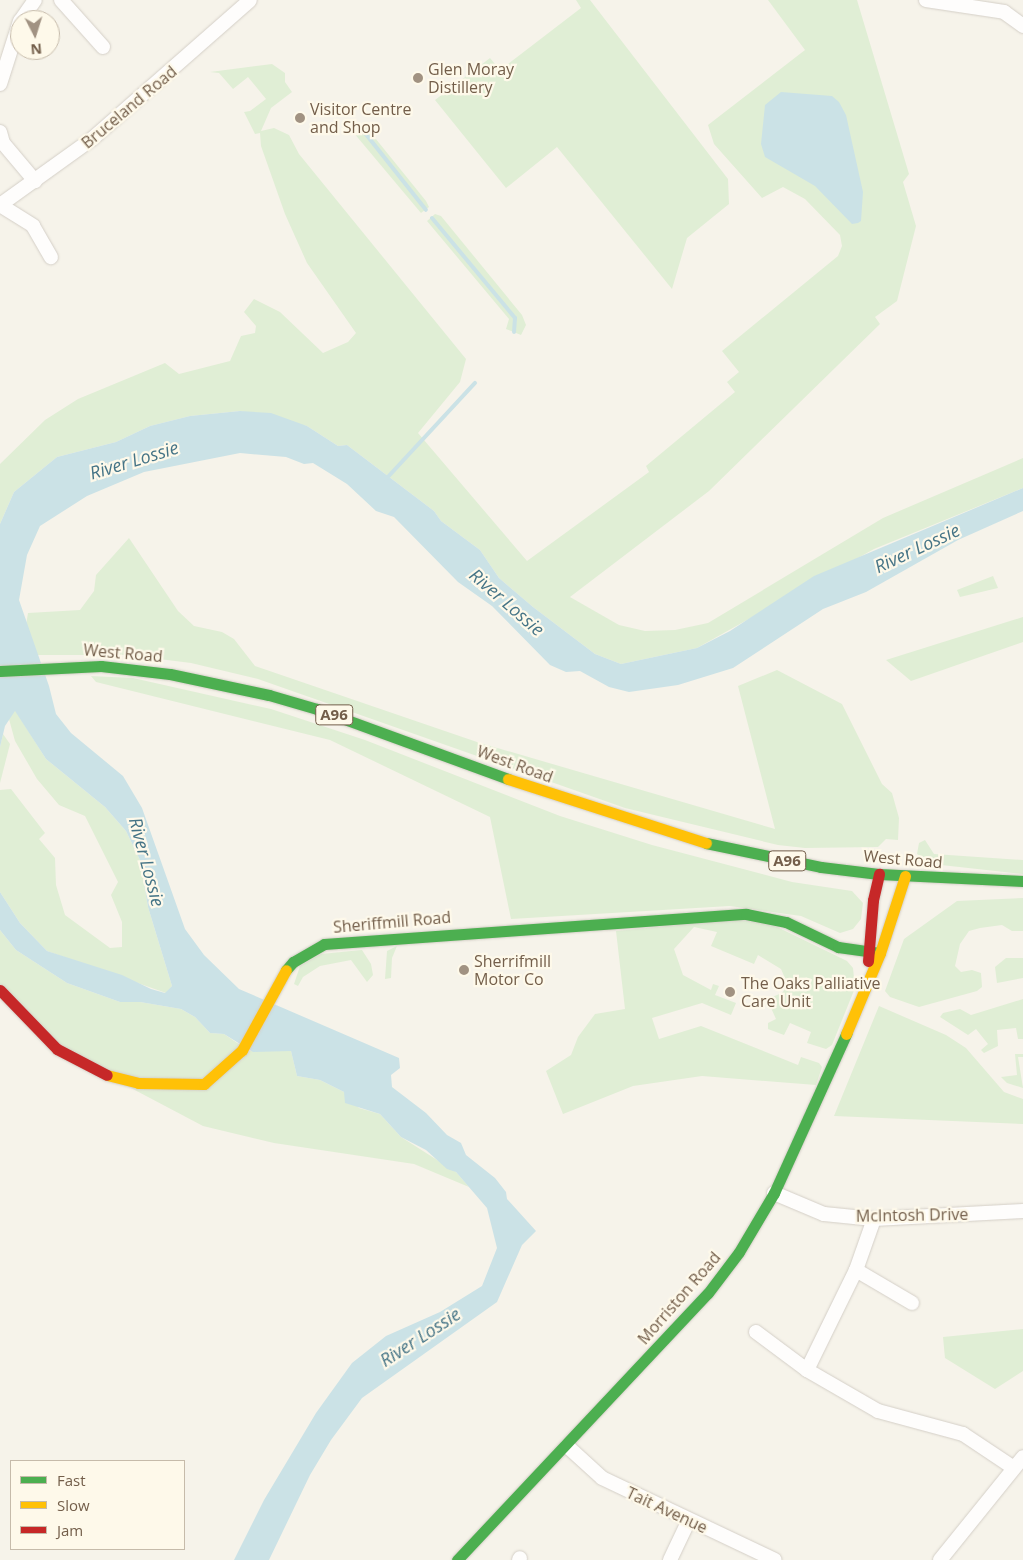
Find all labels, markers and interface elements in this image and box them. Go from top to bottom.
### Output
north arrow [10,10,60,60]
text: N [30,39,43,59]
place label: Glen Moray Distillery [428,59,514,97]
street label: Bruceland Road [78,62,180,152]
marker: Glen Moray Distillery [412,72,424,84]
place label: Visitor Centre and Shop [310,99,411,137]
marker: Visitor Centre and Shop [294,112,306,124]
water label: River Lossie [87,436,181,484]
water label: River Lossie [871,519,963,577]
water label: River Lossie [465,564,549,640]
street label: West Road [83,640,163,666]
road number: A96 [314,702,354,728]
street label: West Road [474,741,556,787]
water label: River Lossie [125,815,169,909]
street label: West Road [863,846,943,872]
road number: A96 [767,848,807,874]
street label: Sheriffmill Road [332,907,452,937]
place label: Sherrifmill Motor Co [474,951,551,989]
marker: Sherrifmill Motor Co [458,964,470,976]
place label: The Oaks Palliative Care Unit [741,973,881,1011]
marker: The Oaks Palliative Care Unit [723,985,737,999]
street label: McIntosh Drive [856,1204,968,1226]
street label: Morriston Road [634,1248,724,1348]
water label: River Lossie [376,1303,464,1371]
legend [10,1460,185,1550]
text: Fast [57,1470,86,1490]
street label: Tait Avenue [623,1483,711,1537]
text: Slow [57,1495,90,1515]
text: Jam [57,1520,83,1540]

